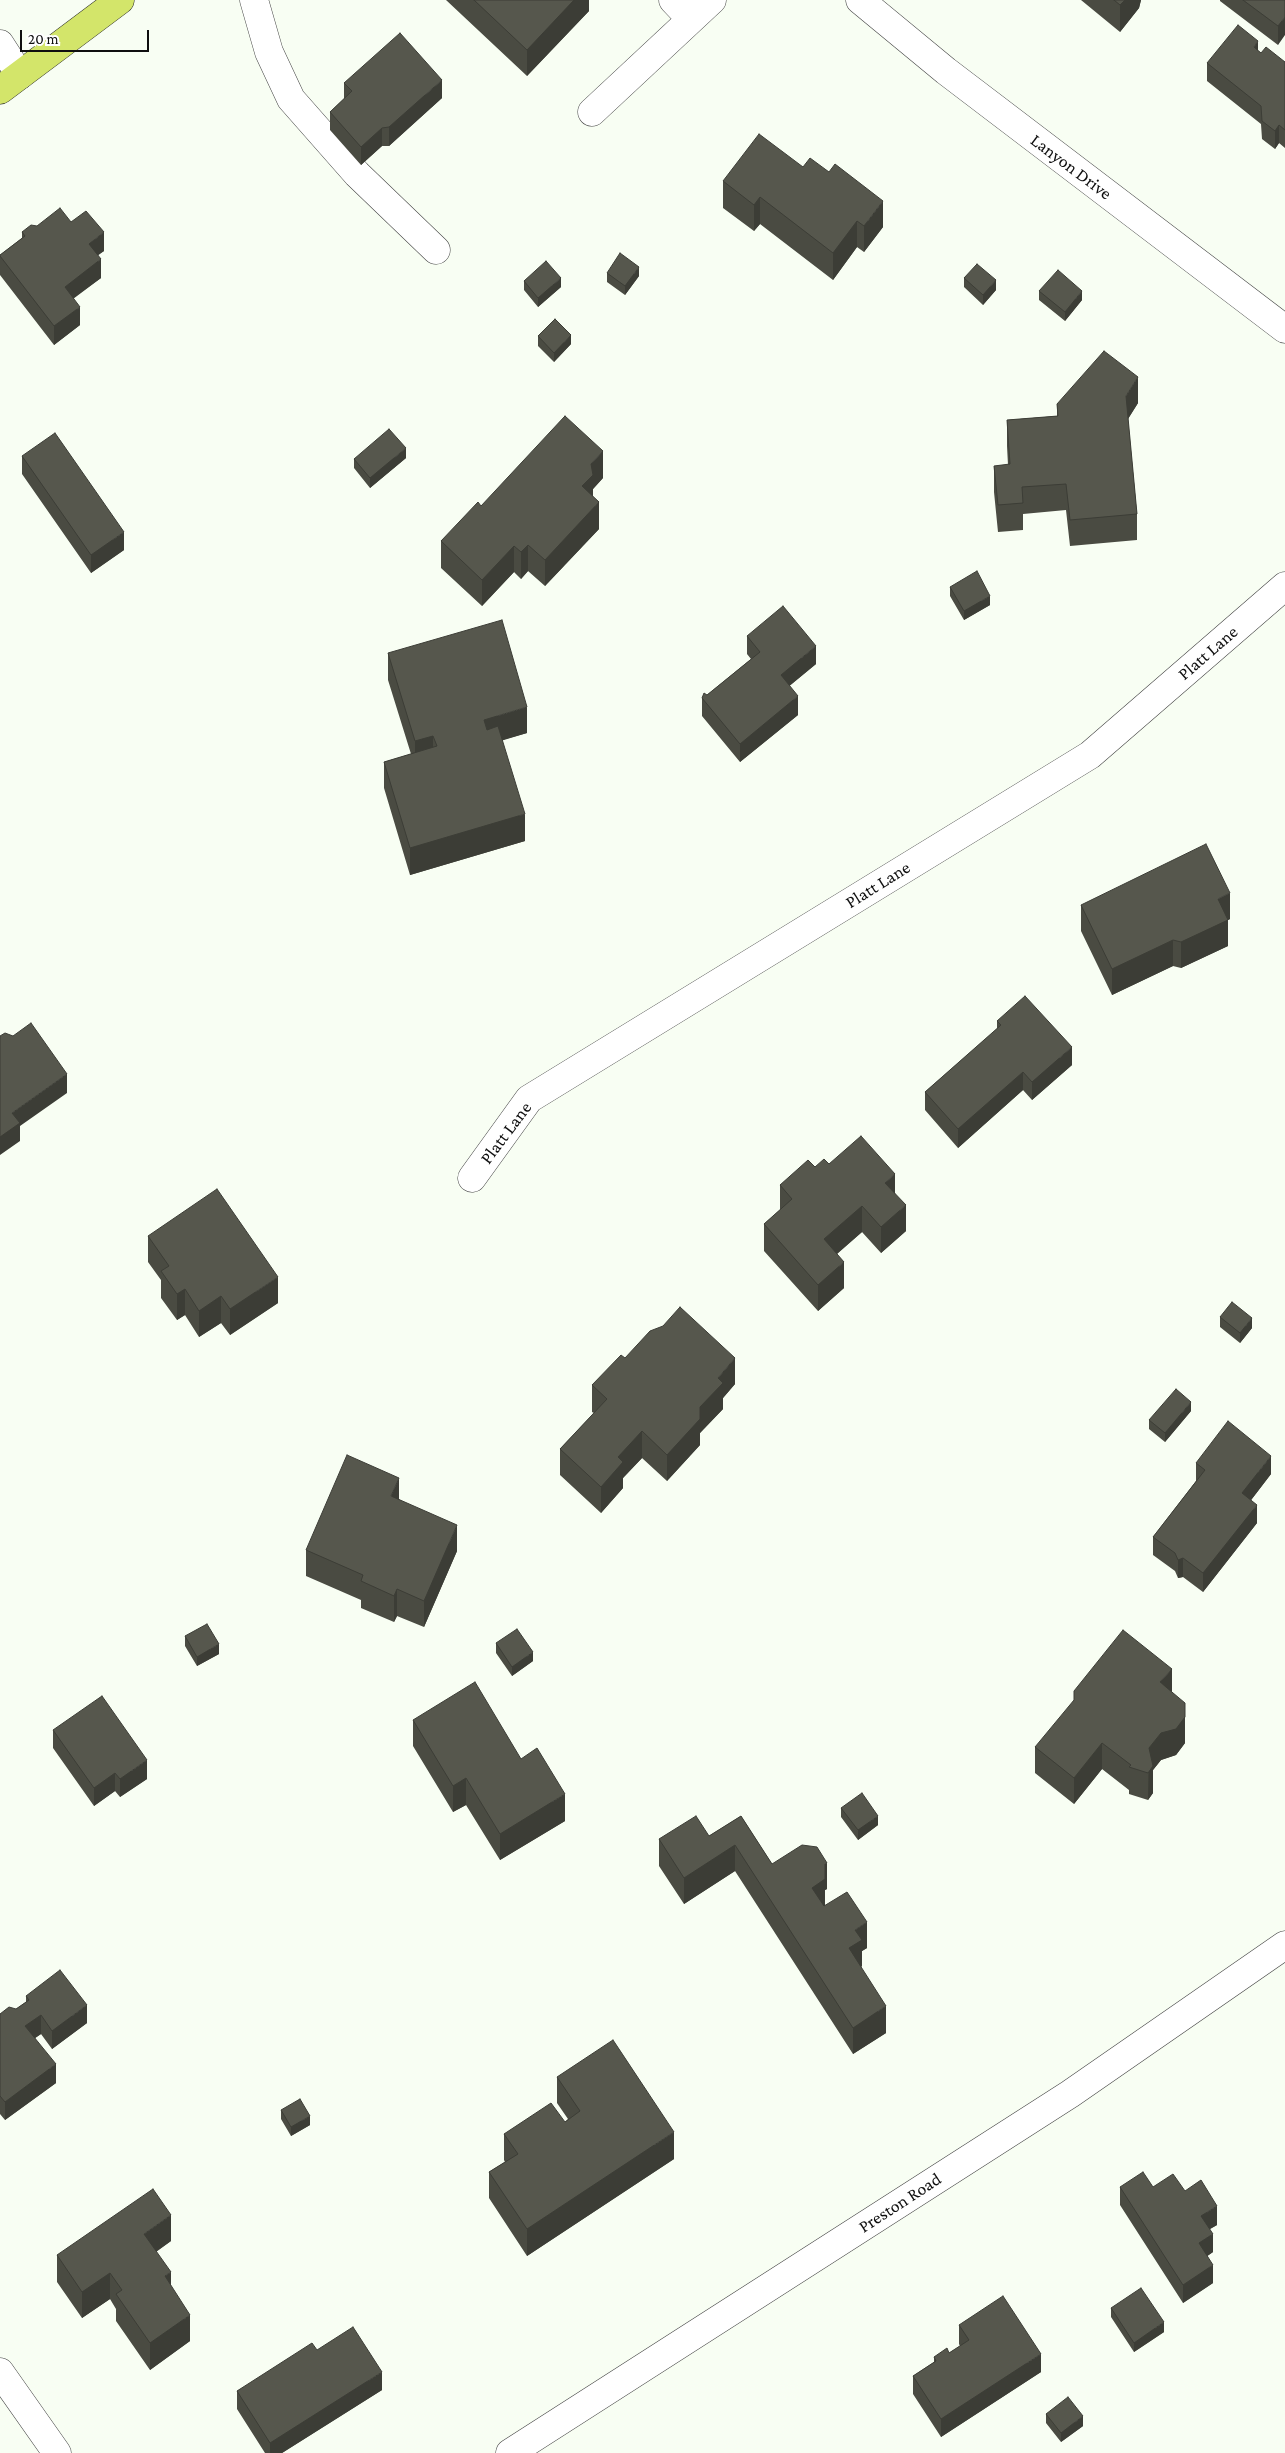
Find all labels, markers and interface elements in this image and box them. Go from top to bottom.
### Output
scale bar [22,20,151,52]
text: 20 m [28,31,59,47]
street label: Lanyon Drive [1026,129,1116,205]
street label: Platt Lane [1174,621,1242,685]
street label: Platt Lane [842,857,914,913]
street label: Platt Lane [476,1098,536,1168]
street label: Preston Road [855,2168,945,2238]

